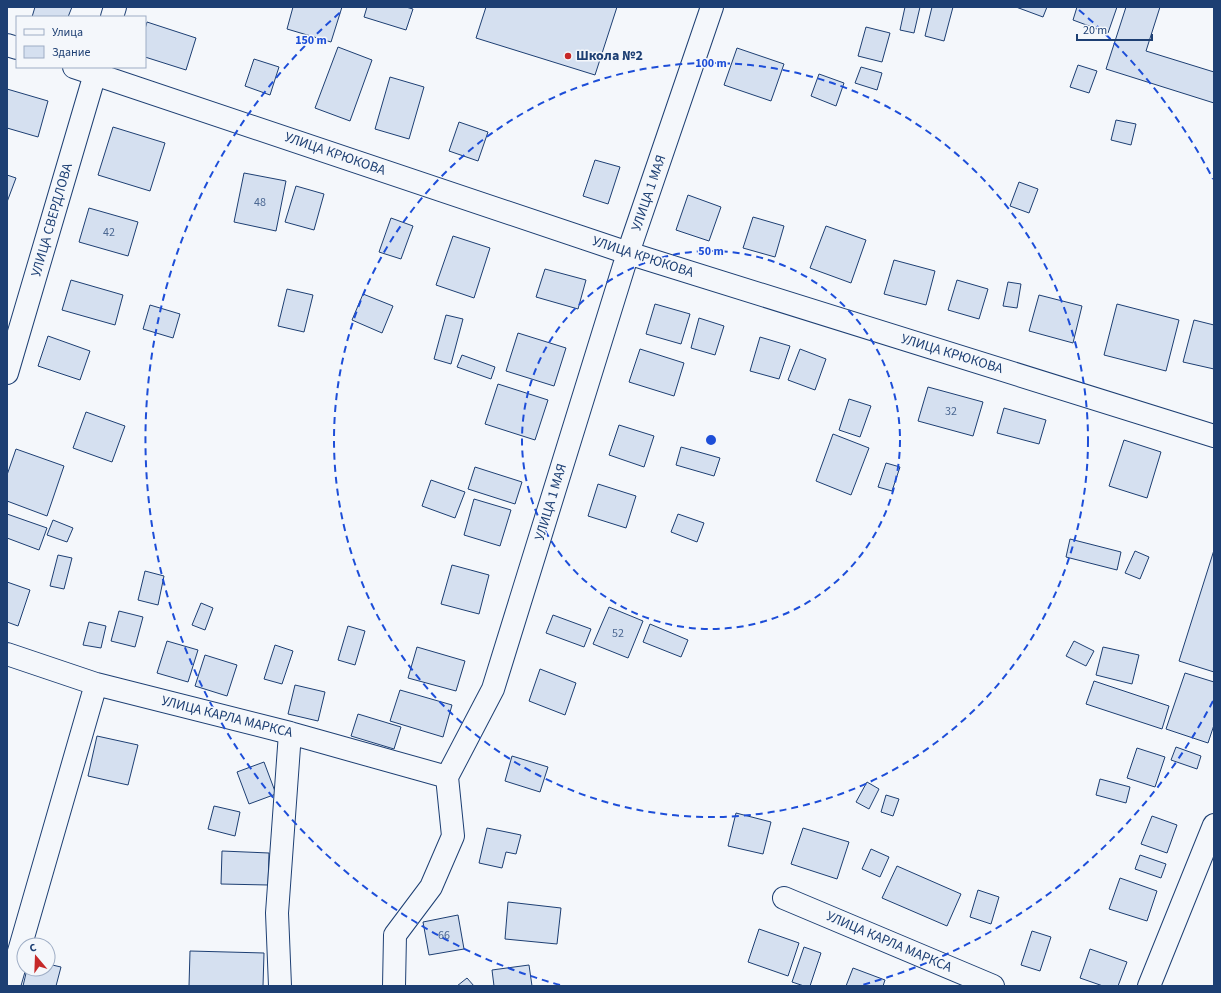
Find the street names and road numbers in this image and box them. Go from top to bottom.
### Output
street label: УЛИЦА КРЮКОВА [282,127,389,181]
street label: УЛИЦА 1 МАЯ [627,152,671,234]
street label: УЛИЦА СВЕРДЛОВА [26,160,78,279]
street label: УЛИЦА КРЮКОВА [590,231,697,283]
street label: УЛИЦА КРЮКОВА [899,329,1006,379]
street label: УЛИЦА 1 МАЯ [530,461,572,543]
street label: УЛИЦА КАРЛА МАРКСА [159,691,295,743]
street label: УЛИЦА КАРЛА МАРКСА [823,906,955,978]

